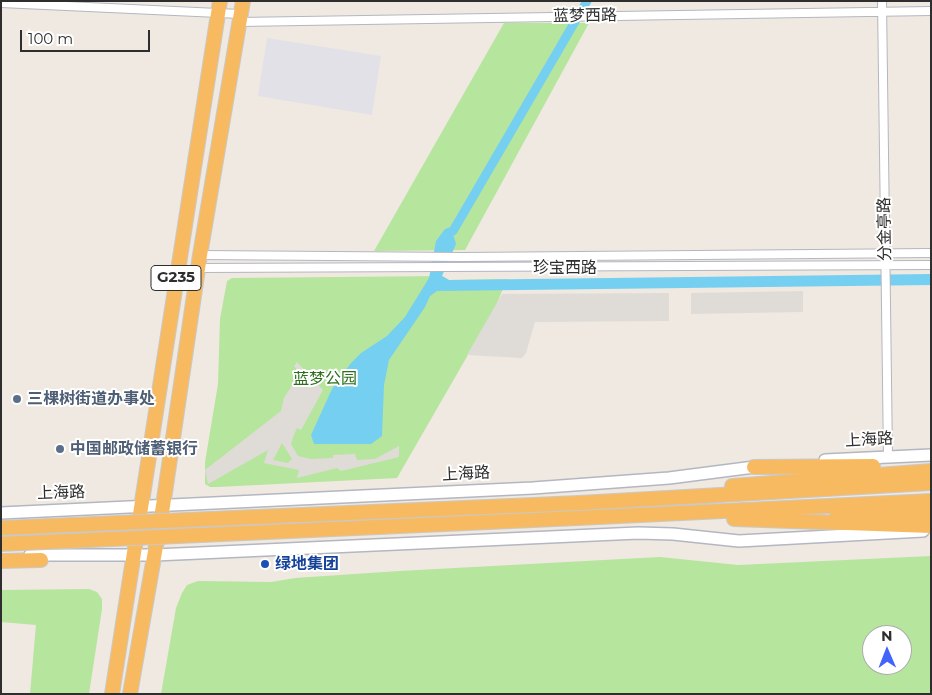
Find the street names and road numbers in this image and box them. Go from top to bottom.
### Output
street label: 蓝梦西路 [553,6,617,26]
street label: 分金亭路 [875,197,895,261]
street label: 珍宝西路 [533,258,597,278]
road number: G235 [151,266,201,290]
street label: 上海路 [845,429,893,451]
street label: 上海路 [442,463,490,485]
street label: 上海路 [37,483,85,503]

